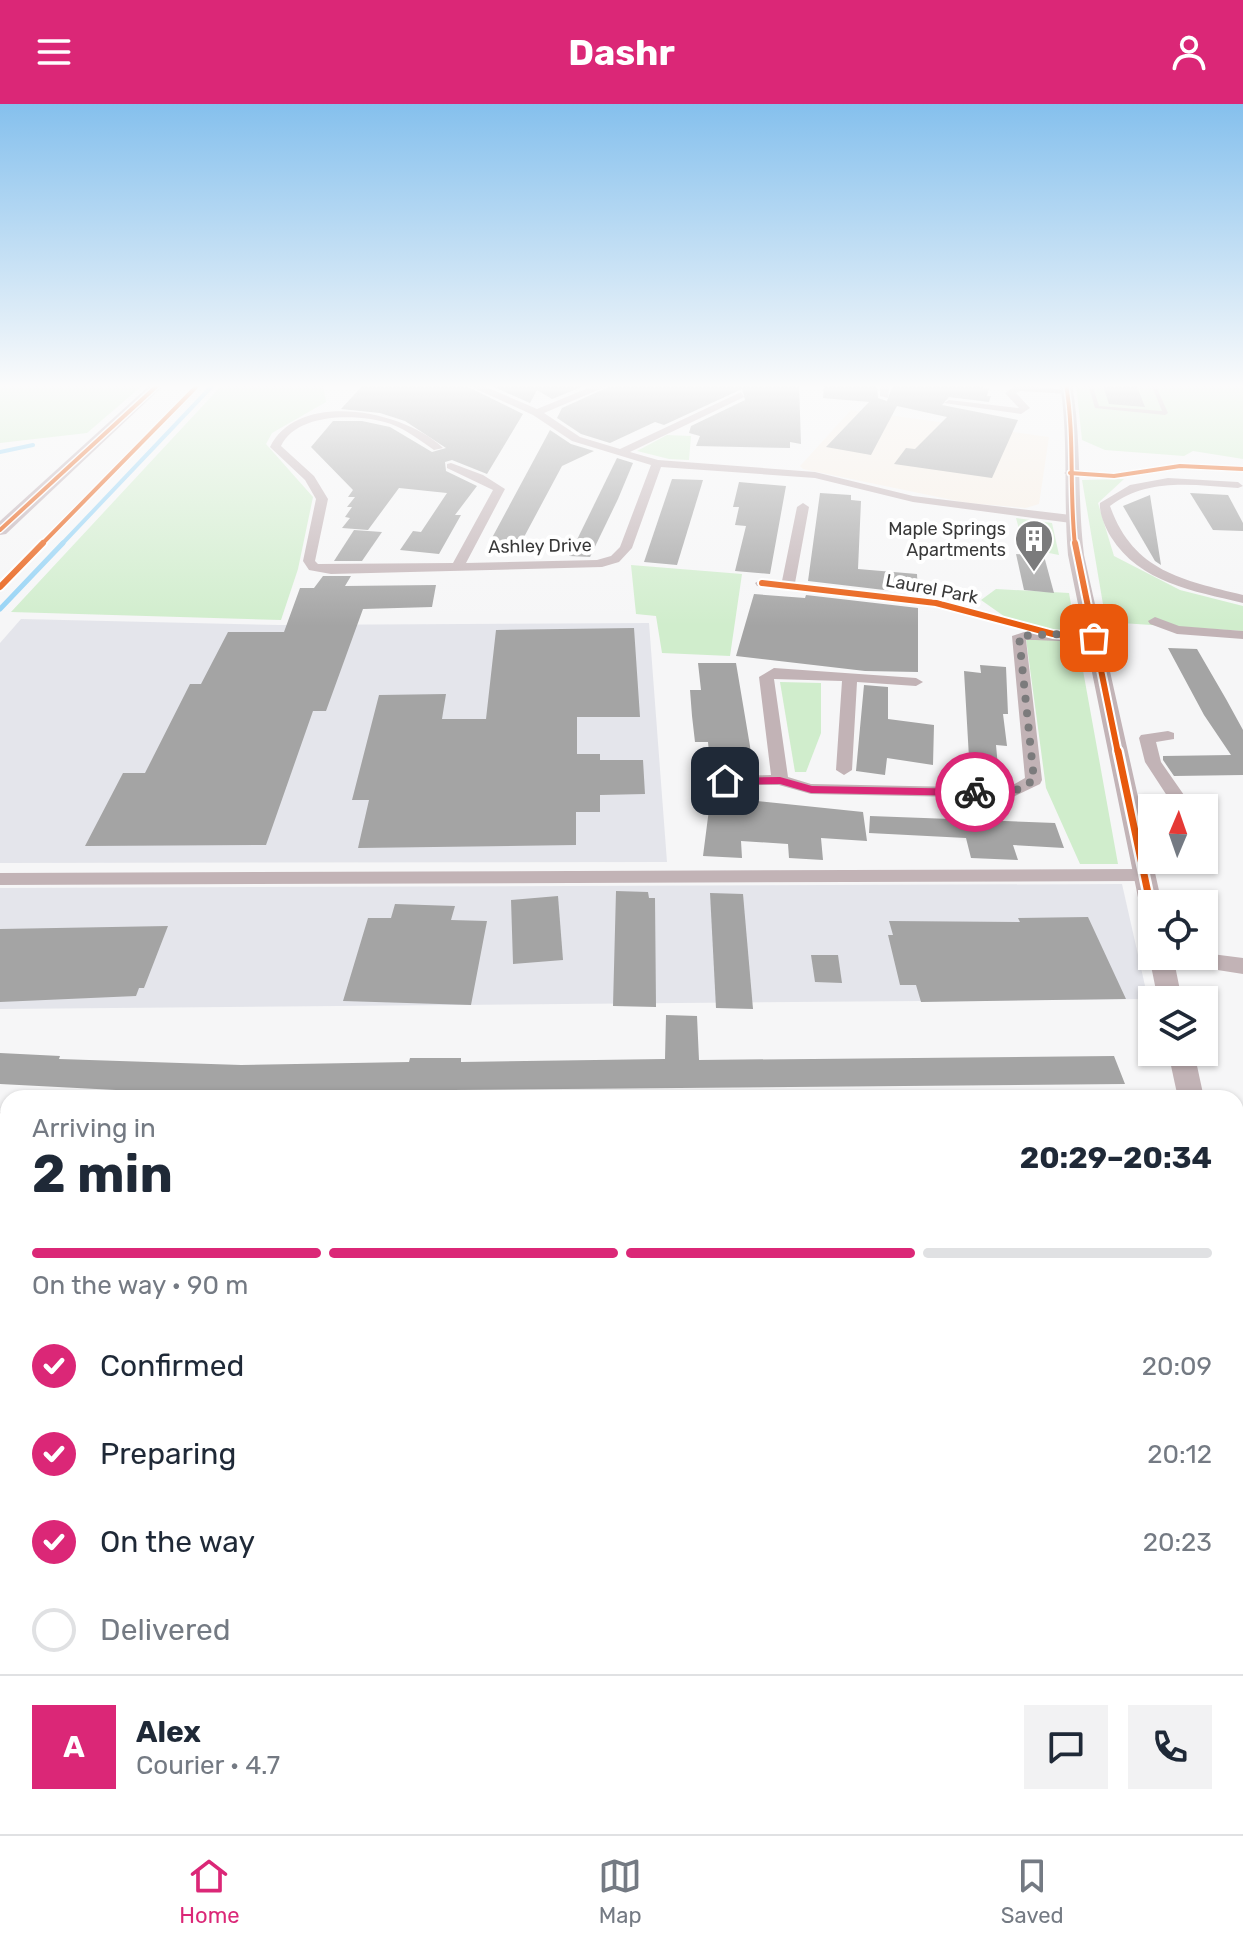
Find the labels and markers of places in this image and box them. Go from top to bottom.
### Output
place label: Maple Springs Apartments [888,518,1006,561]
building icon: Maple Springs Apartments [1013,518,1055,573]
pin [1060,604,1128,672]
pin [691,747,759,815]

